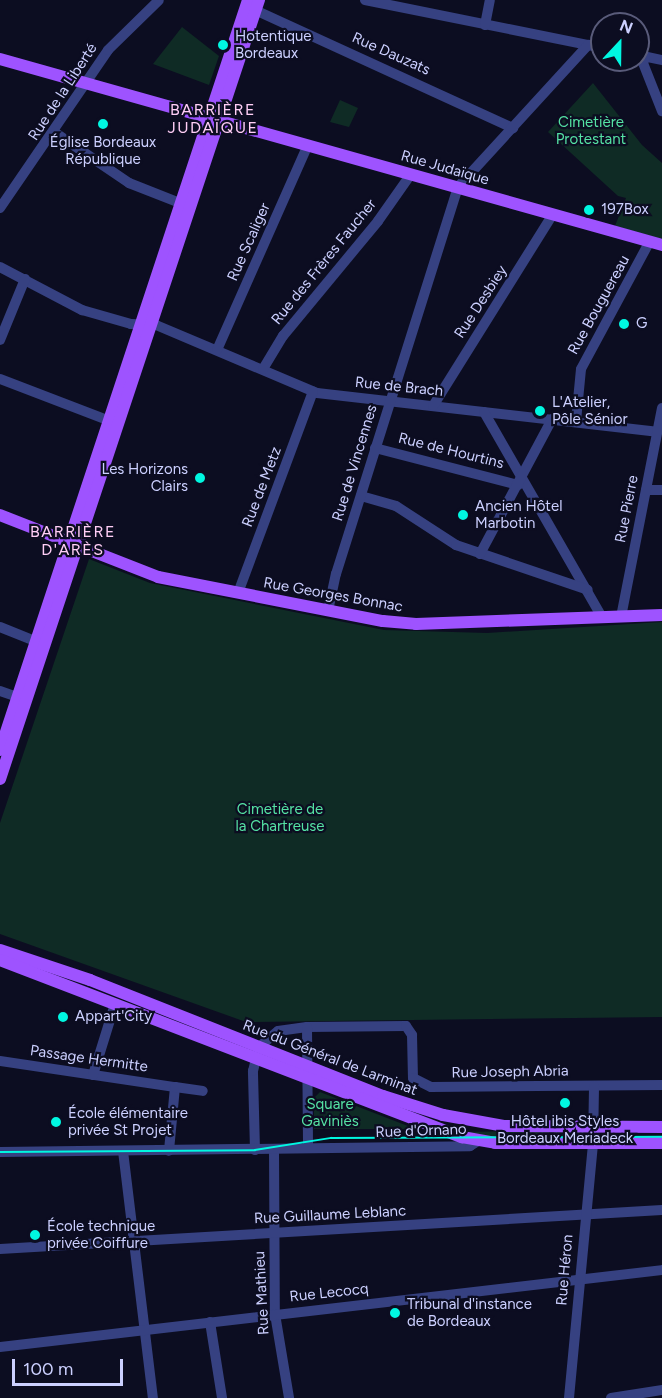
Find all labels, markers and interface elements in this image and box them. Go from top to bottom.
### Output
north arrow [590,12,650,72]
text: N [617,16,635,38]
place label: Hotentique Bordeaux [235,27,312,62]
street label: Rue Dauzats [349,29,433,79]
marker: Hotentique Bordeaux [216,38,230,52]
street label: Rue de la Liberté [25,40,101,144]
district label: BARRIÈRE JUDAÏQUE [167,100,259,138]
park label: Cimetière Protestant [556,113,626,148]
marker: Église Bordeaux République [96,117,110,131]
place label: Église Bordeaux République [50,133,156,168]
street label: Rue Judaïque [399,147,491,189]
street label: Rue des Frères Faucher [268,196,380,328]
street label: Rue Scaliger [224,200,274,284]
place label: 197Box [601,201,649,219]
marker: 197Box [582,203,596,217]
street label: Rue Bouguereau [564,252,634,358]
street label: Rue Desbiey [451,262,511,342]
place label: G [636,315,647,333]
marker: G [617,317,631,331]
street label: Rue de Brach [354,373,444,401]
place label: L'Atelier, Pôle Sénior [552,393,627,428]
street label: Rue de Vincennes [329,403,381,523]
marker: L'Atelier, Pôle Sénior [533,404,547,418]
street label: Rue de Hourtins [396,429,506,473]
street label: Rue de Metz [239,444,285,530]
place label: Les Horizons Clairs [101,460,188,495]
marker: Les Horizons Clairs [193,471,207,485]
street label: Rue Pierre [612,474,642,544]
place label: Ancien Hôtel Marbotin [475,497,562,532]
marker: Ancien Hôtel Marbotin [456,508,470,522]
district label: BARRIÈRE D'ARÈS [30,522,116,560]
street label: Rue Georges Bonnac [262,574,404,616]
park label: Cimetière de la Chartreuse [235,800,325,835]
place label: Appart'City [75,1008,152,1026]
marker: Appart'City [56,1010,70,1024]
street label: Rue du Général de Larminat [240,1016,420,1100]
street label: Passage Hermitte [29,1042,149,1076]
street label: Rue Joseph Abria [451,1062,569,1082]
park label: Square Gaviniès [301,1095,359,1130]
marker: Hôtel ibis Styles Bordeaux Meriadeck [558,1096,572,1110]
place label: École élémentaire privée St Projet [68,1104,188,1139]
place label: Hôtel ibis Styles Bordeaux Meriadeck [497,1112,633,1147]
marker: École élémentaire privée St Projet [49,1115,63,1129]
street label: Rue d'Ornano [375,1120,467,1142]
street label: Rue Guillaume Leblanc [253,1202,407,1228]
place label: École technique privée Coiffure [47,1217,155,1252]
marker: École technique privée Coiffure [28,1228,42,1242]
street label: Rue Héron [553,1234,577,1306]
street label: Rue Mathieu [251,1251,273,1335]
street label: Rue Lecocq [289,1280,369,1306]
place label: Tribunal d'instance de Bordeaux [407,1295,532,1330]
marker: Tribunal d'instance de Bordeaux [388,1306,402,1320]
scale bar [15,1347,126,1385]
text: 100 m [23,1358,73,1380]

